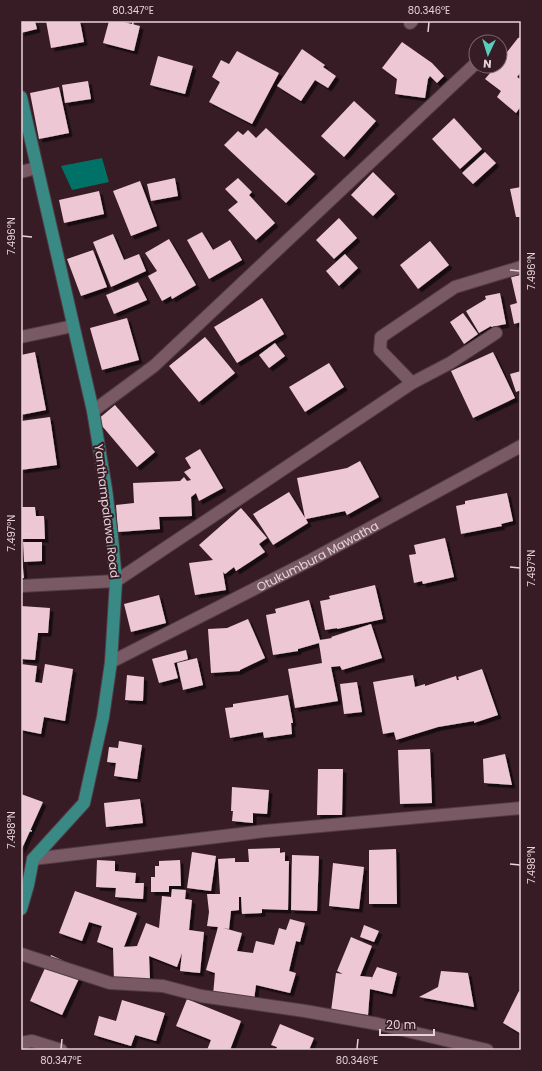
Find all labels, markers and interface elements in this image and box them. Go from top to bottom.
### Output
text: 80.347°E [112,3,154,18]
text: 80.346°E [408,3,450,18]
north arrow [468,34,508,74]
text: N [483,56,492,72]
text: 7.496°N [4,217,19,255]
text: 7.496°N [524,252,539,290]
street label: Yanthampalawa Road [90,443,124,579]
text: 7.497°N [4,515,19,551]
street label: Otukumbura Mawatha [253,517,381,595]
text: 7.497°N [524,550,539,586]
text: 7.498°N [4,811,19,849]
text: 7.498°N [524,846,539,884]
scale bar [380,1011,434,1037]
text: 20 m [386,1016,416,1033]
text: 80.347°E [40,1053,82,1068]
text: 80.346°E [336,1053,378,1068]

